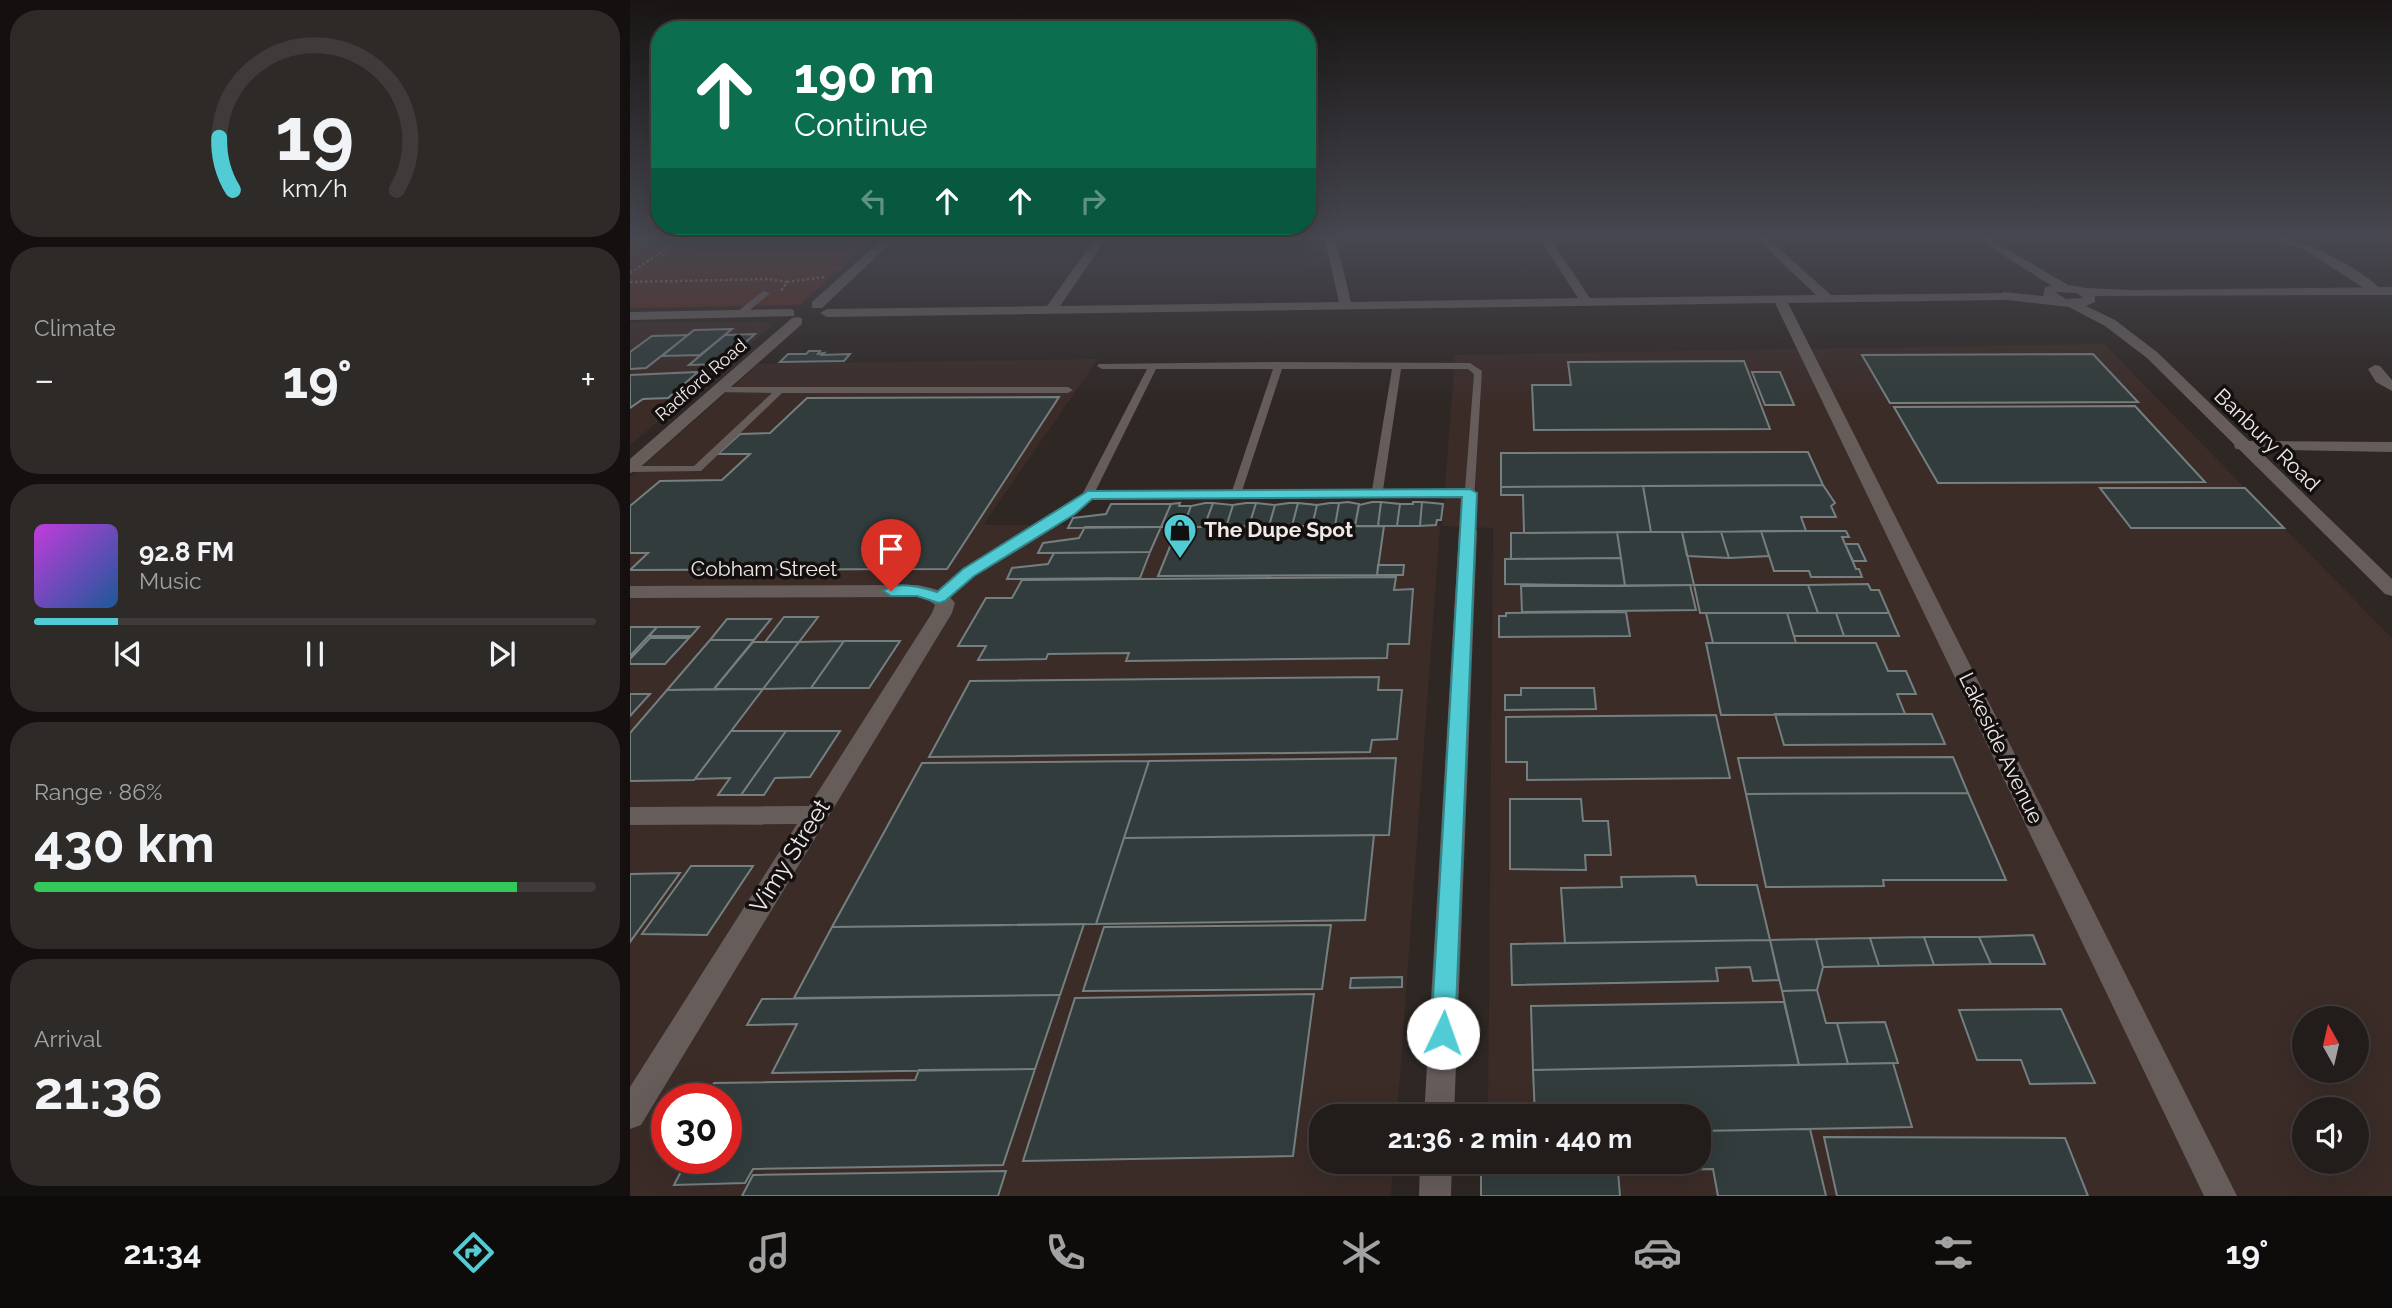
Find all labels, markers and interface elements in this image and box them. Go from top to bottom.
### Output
text: 190 m [794,47,935,104]
icon: ahead [679,49,770,140]
text: 19 [276,92,354,177]
text: Continue [794,106,928,143]
text: km/h [282,172,348,202]
icon: left [855,182,893,220]
icon: ahead [928,182,966,220]
icon: ahead [1001,182,1039,220]
icon: right [1074,182,1112,220]
text: Climate [34,314,116,341]
street label: Radford Road [651,334,751,425]
text: 19° [283,349,352,410]
text: − [34,357,54,402]
text: + [580,357,596,402]
street label: Banbury Road [2209,383,2325,496]
shop icon: The Dupe Spot [1161,511,1199,560]
place label: The Dupe Spot [1204,517,1353,542]
pin [861,519,921,591]
icon: arrive [872,530,910,568]
text: 92.8 FM [139,537,234,567]
street label: Cobham Street [691,556,837,581]
text: Music [139,567,202,594]
icon: previous [109,635,147,673]
icon: pause [296,635,334,673]
icon: next [483,635,521,673]
street label: Lakeside Avenue [1954,668,2049,827]
text: Range · 86% [34,778,163,805]
street label: Vimy Street [743,794,836,918]
text: 430 km [34,813,215,874]
position arrow [1406,996,1480,1070]
north arrow [2292,1006,2370,1083]
map controls [2292,1006,2369,1174]
text: Arrival [34,1025,101,1052]
text: 21:36 [34,1060,162,1121]
speed limit sign: 30 [651,1083,742,1174]
button: sound [2292,1097,2369,1174]
text: 21:36 · 2 min · 440 m [1388,1124,1632,1154]
icon: directions [449,1228,498,1277]
icon: music [745,1228,794,1277]
icon: phone [1041,1228,1090,1277]
icon: climate [1337,1228,1386,1277]
icon: car [1633,1228,1682,1277]
icon: filters [1929,1228,1978,1277]
text: 21:34 [124,1234,201,1271]
text: 19° [2225,1234,2268,1271]

